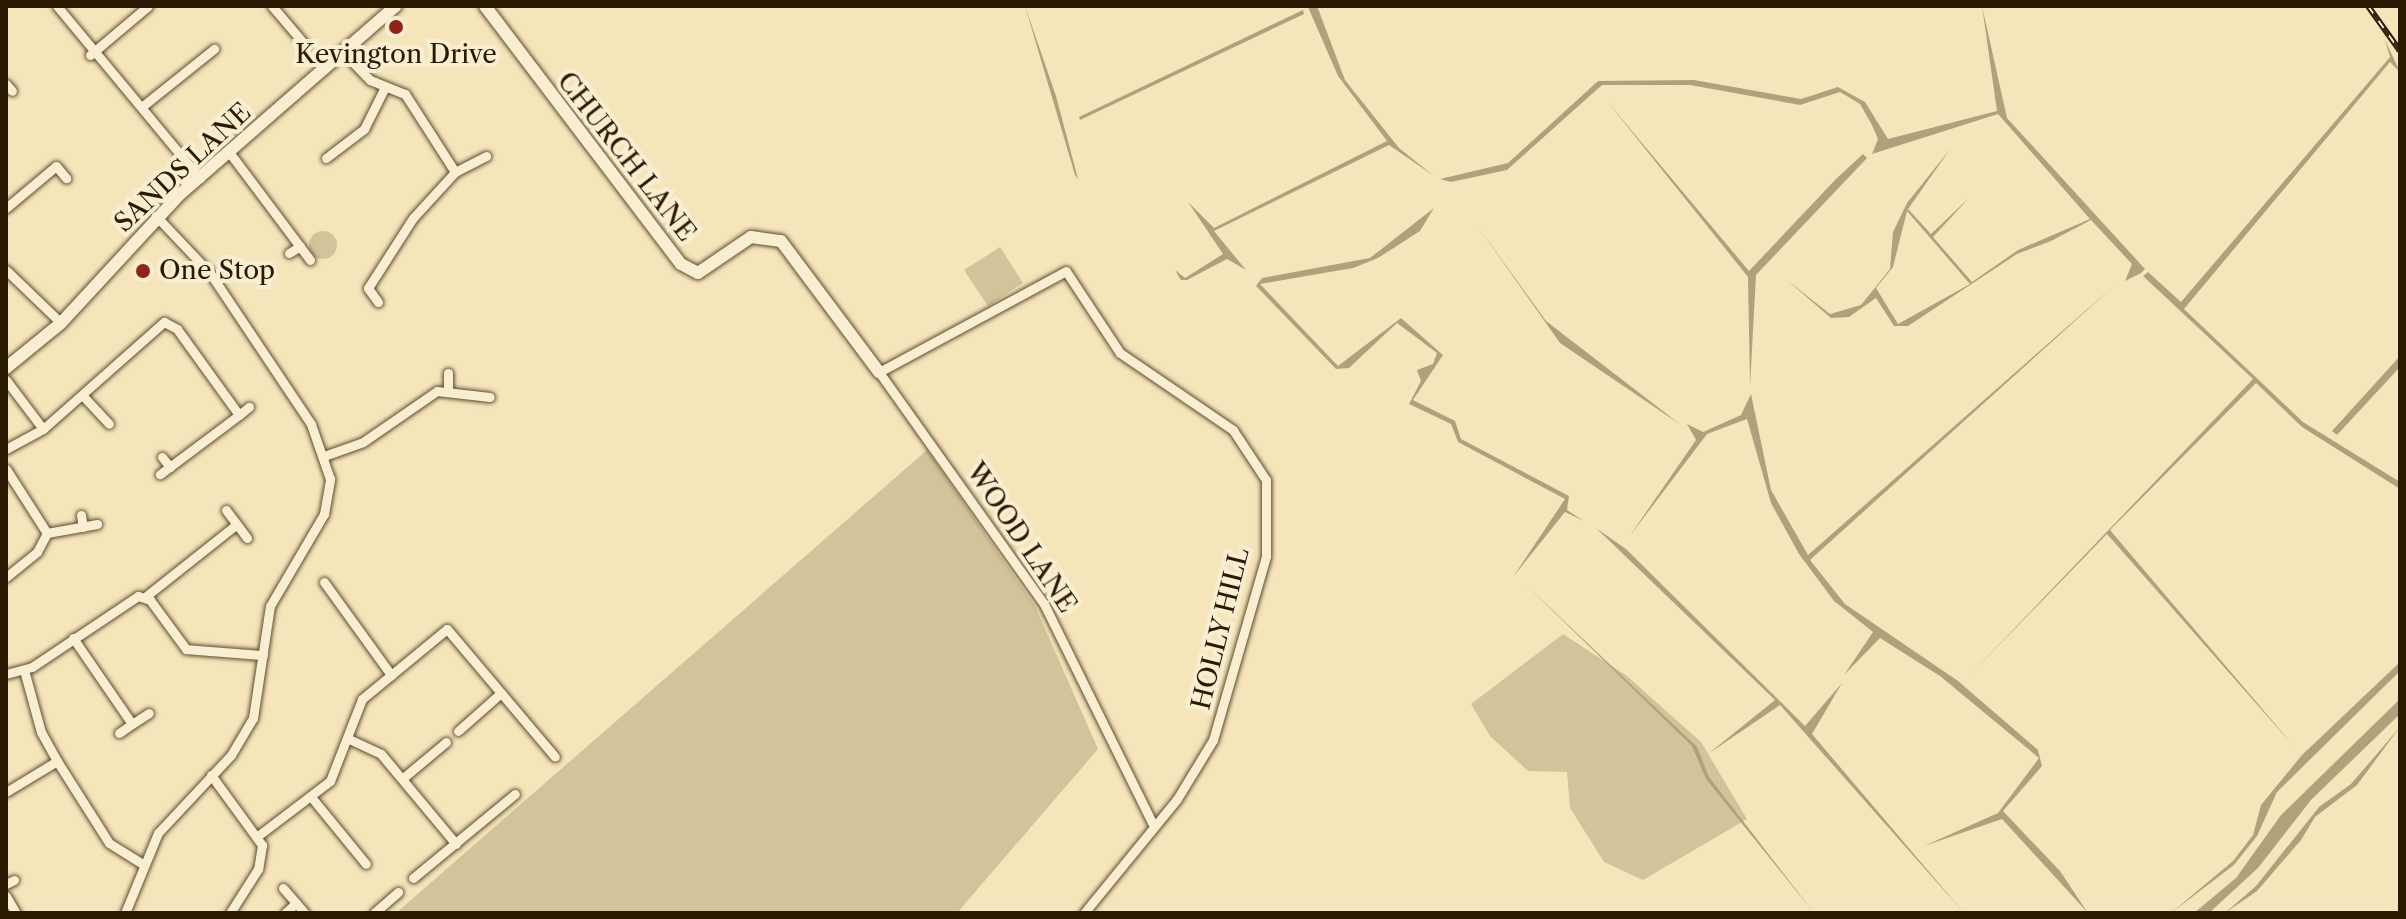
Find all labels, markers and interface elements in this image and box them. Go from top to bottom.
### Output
marker: Kevington Drive [387,18,405,36]
place label: Kevington Drive [295,39,497,71]
street label: CHURCH LANE [550,66,702,248]
street label: SANDS LANE [108,97,258,239]
place label: One Stop [159,255,275,287]
marker: One Stop [134,262,152,280]
street label: WOOD LANE [959,457,1083,619]
street label: HOLLY HILL [1186,544,1256,714]

